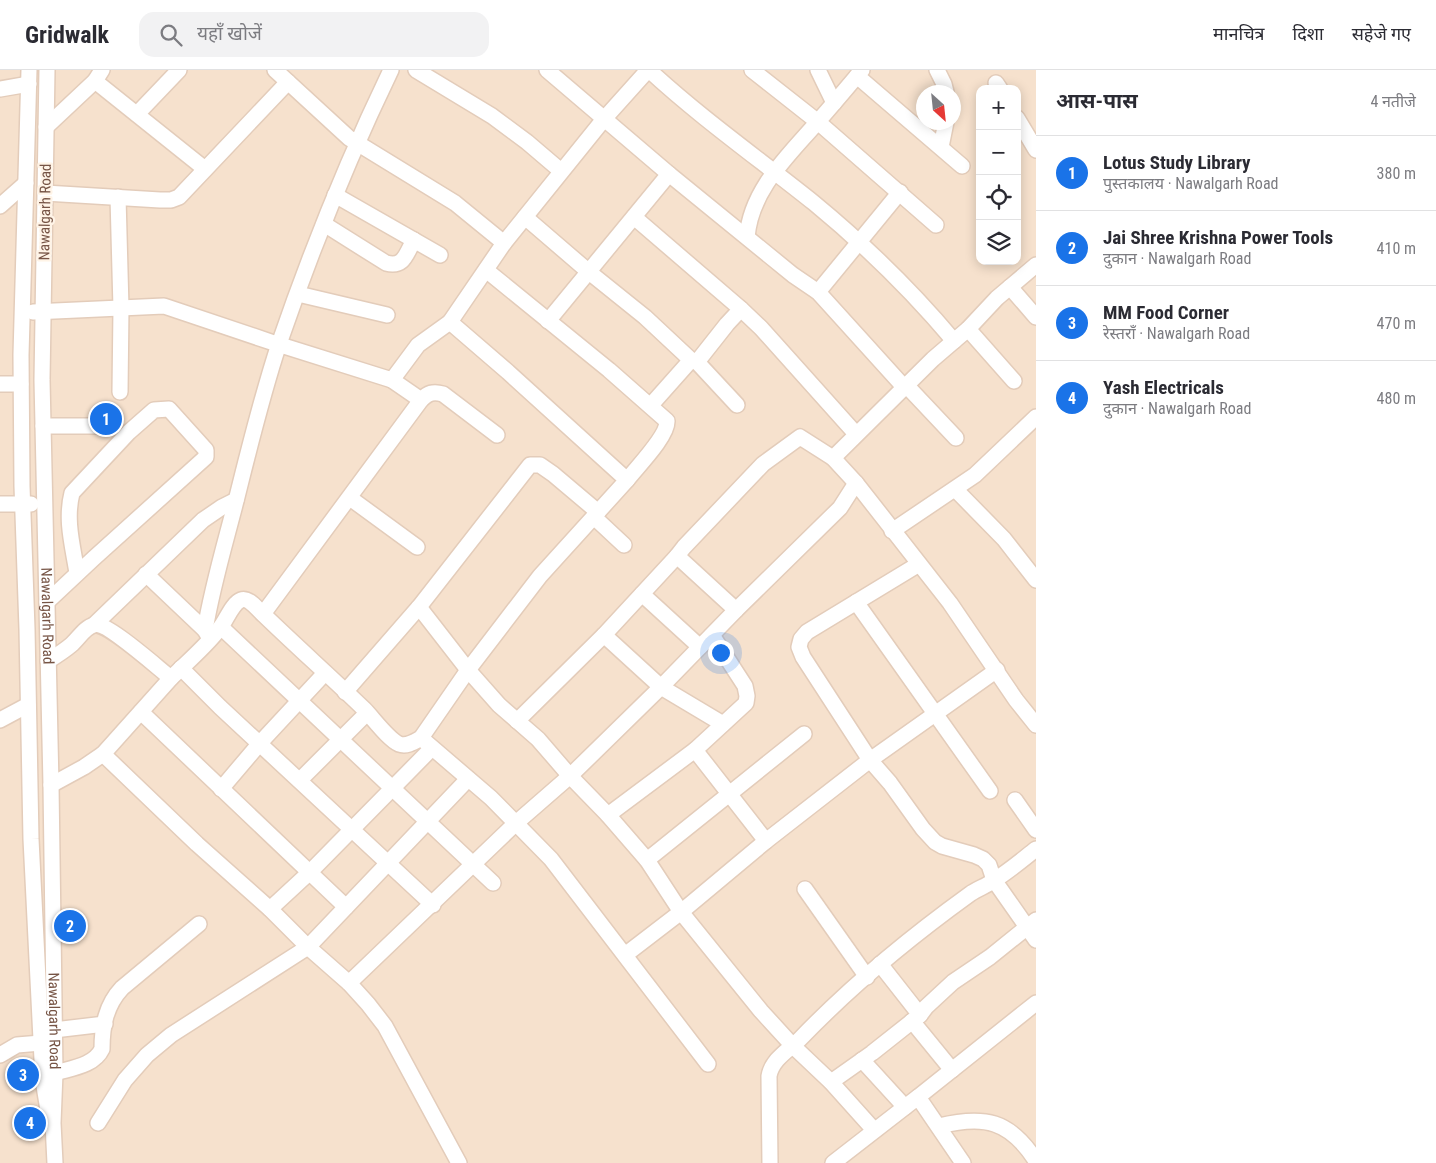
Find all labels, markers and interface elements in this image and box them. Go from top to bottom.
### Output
search box [139,12,489,57]
text: Gridwalk [25,21,109,49]
icon: search [157,21,185,49]
text: यहाँ खोजें [197,22,262,45]
text: मानचित्र [1213,23,1265,44]
text: दिशा [1293,23,1324,44]
text: सहेजे गए [1352,23,1411,44]
north arrow [916,85,961,130]
map controls [976,85,1021,265]
button: + [976,85,1021,130]
text: आस-पास [1056,89,1138,113]
text: 4 नतीजे [1370,92,1416,111]
button: − [976,130,1021,175]
text: Lotus Study Library [1103,151,1251,174]
street label: Nawalgarh Road [35,163,55,261]
text: 1 [1068,164,1076,183]
text: 380 m [1377,164,1416,183]
text: पुस्तकालय · Nawalgarh Road [1103,174,1279,193]
button: locate [976,175,1021,220]
button: layers [976,220,1021,265]
text: Jai Shree Krishna Power Tools [1103,226,1333,249]
text: 2 [1068,239,1076,258]
text: 410 m [1377,239,1416,258]
text: दुकान · Nawalgarh Road [1103,249,1251,268]
text: MM Food Corner [1103,301,1229,324]
text: 3 [1068,314,1076,333]
text: 470 m [1377,314,1416,333]
text: रेस्तराँ · Nawalgarh Road [1103,324,1250,343]
text: Yash Electricals [1103,376,1224,399]
text: 4 [1068,389,1076,408]
text: 480 m [1377,389,1416,408]
text: दुकान · Nawalgarh Road [1103,399,1251,418]
pin: 1 [90,400,122,438]
street label: Nawalgarh Road [37,567,57,665]
your location [708,640,734,666]
pin: 2 [54,907,86,945]
street label: Nawalgarh Road [45,972,64,1069]
pin: 3 [7,1056,39,1094]
pin: 4 [14,1104,46,1142]

